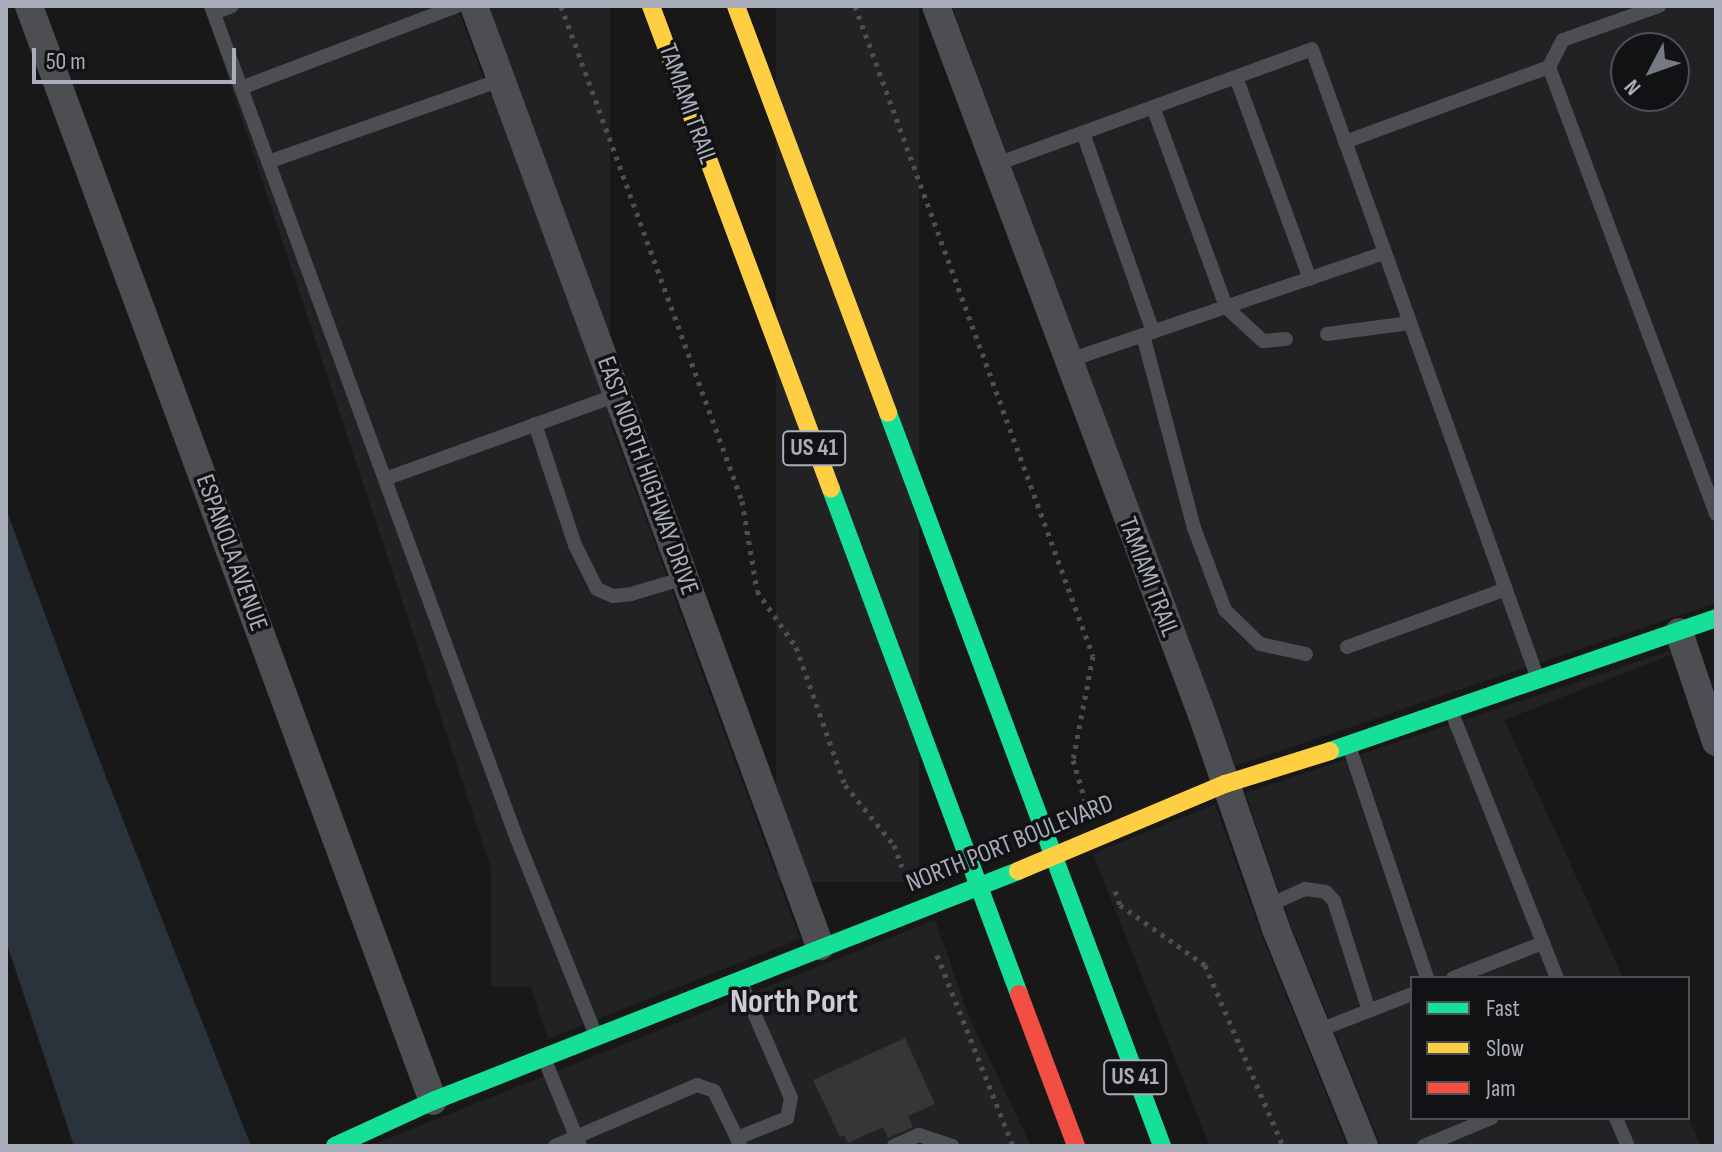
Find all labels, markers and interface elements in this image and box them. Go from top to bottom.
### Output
scale bar [36,32,240,82]
north arrow [1610,32,1690,112]
street label: TAMIAMI TRAIL [651,40,723,168]
text: 50 m [46,47,86,76]
text: N [1619,73,1647,100]
street label: EAST NORTH HIGHWAY DRIVE [589,353,705,599]
road number: US 41 [782,428,846,468]
street label: ESPANOLA AVENUE [188,471,274,635]
street label: TAMIAMI TRAIL [1111,513,1185,641]
street label: NORTH PORT BOULEVARD [902,788,1118,900]
legend [1410,976,1690,1120]
district label: North Port [730,982,858,1022]
text: Fast [1486,994,1520,1023]
text: Slow [1486,1034,1524,1063]
road number: US 41 [1103,1057,1167,1097]
text: Jam [1486,1074,1516,1103]

